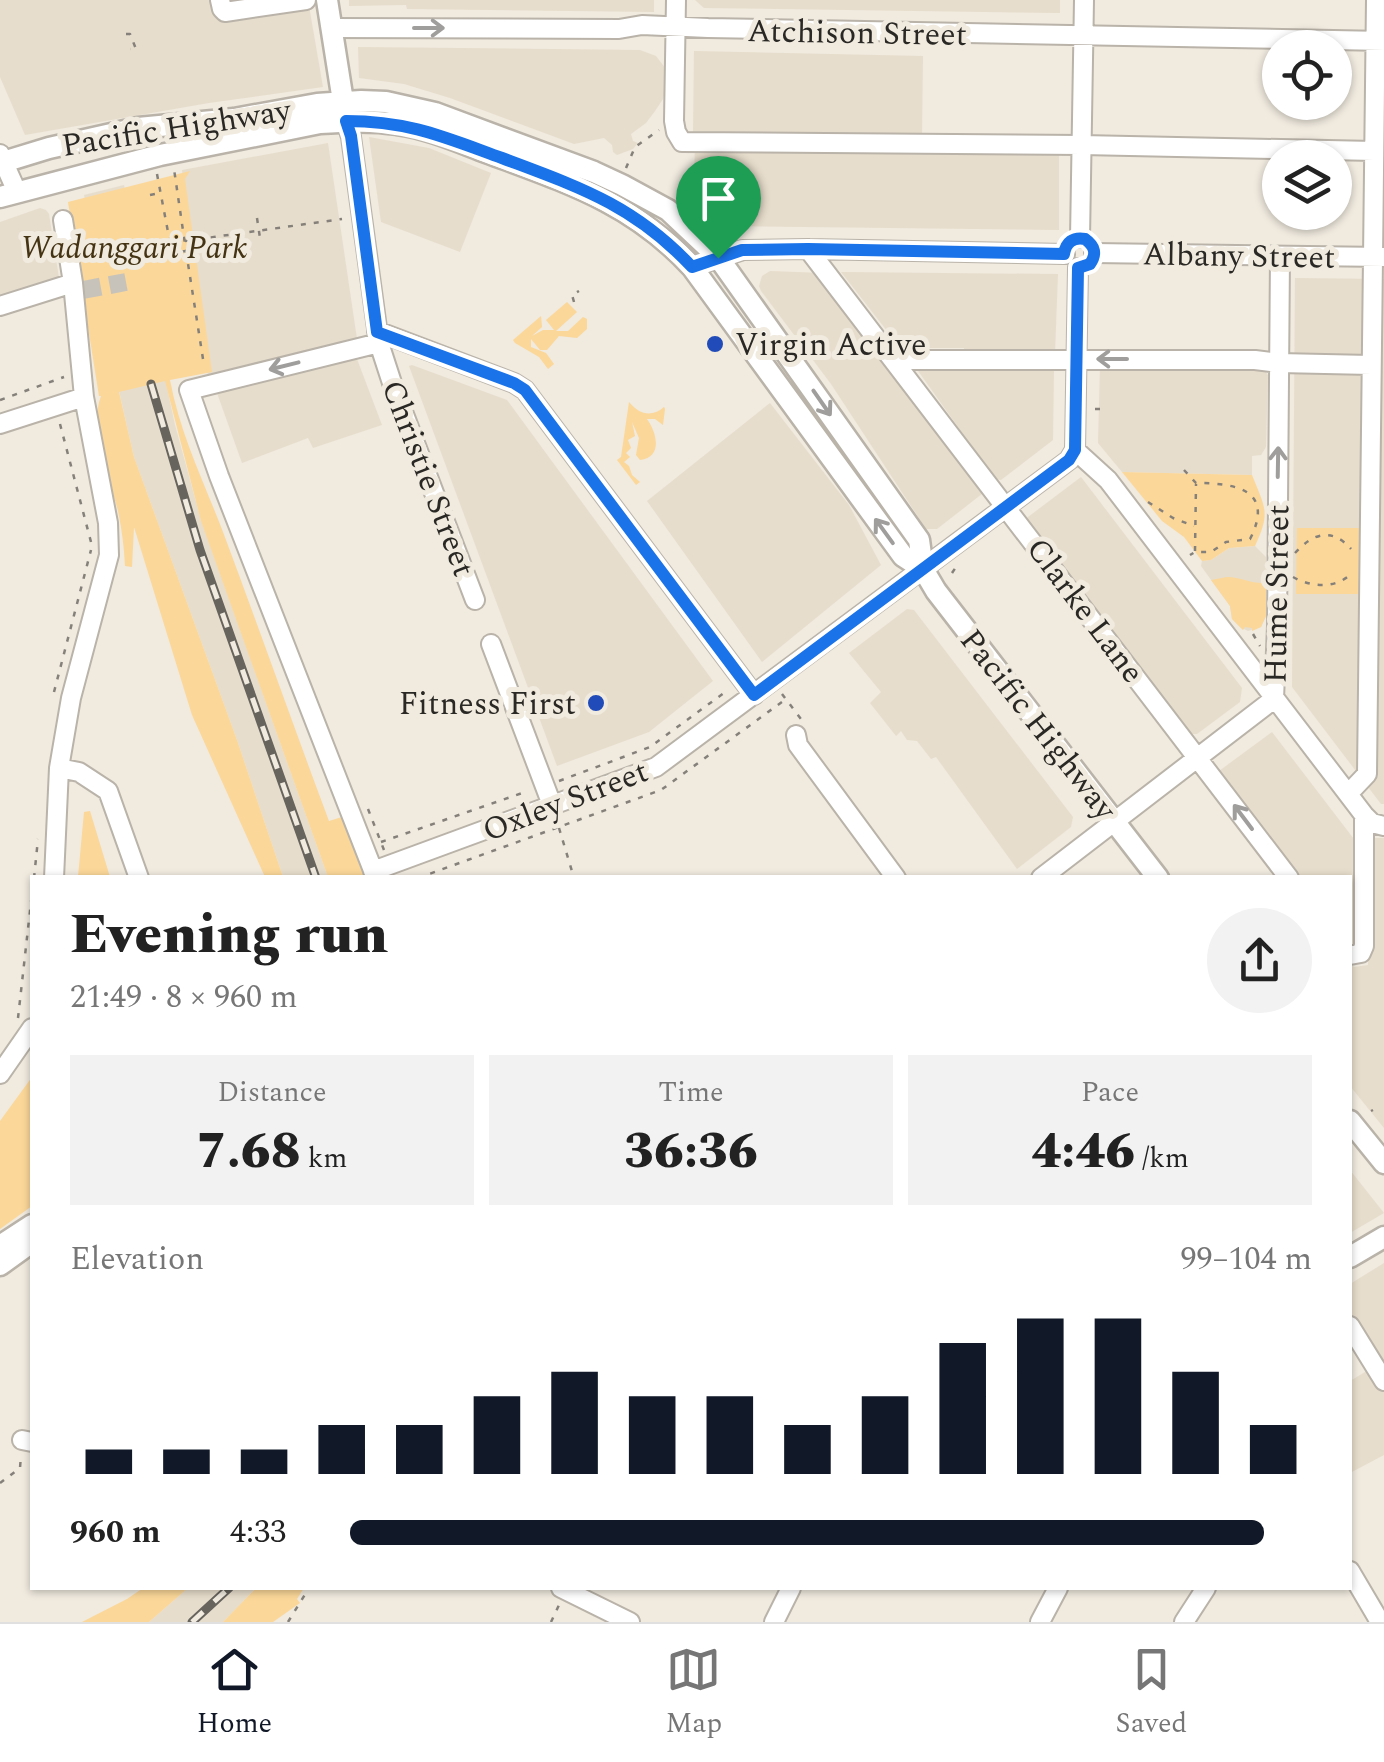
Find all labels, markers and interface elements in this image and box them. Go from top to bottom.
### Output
street label: Atchison Street [747,7,967,60]
one-way arrow [412,18,444,38]
map controls [1262,30,1352,230]
button: locate [1262,30,1352,120]
street label: Pacific Highway [58,86,296,171]
button: layers [1262,140,1352,230]
pin [676,156,761,259]
icon: arrive [691,171,746,226]
park label: Wadanggari Park [20,224,248,273]
street label: Albany Street [1142,230,1336,283]
place label: Virgin Active [735,321,926,370]
marker: Virgin Active [704,333,726,355]
one-way arrow [1097,350,1130,368]
one-way arrow [269,358,300,377]
street label: Christie Street [368,373,488,584]
one-way arrow [811,388,832,416]
one-way arrow [1268,446,1288,478]
street label: Hume Street [1251,504,1304,684]
one-way arrow [874,518,895,545]
street label: Clarke Lane [1014,528,1156,694]
street label: Pacific Highway [947,619,1129,832]
place label: Fitness First [399,680,576,729]
marker: Fitness First [585,692,607,714]
street label: Oxley Street [476,747,656,855]
one-way arrow [1233,804,1254,831]
text: Evening run [70,894,388,977]
button: share [1207,908,1312,1013]
text: 21:49 · 8 × 960 m [70,973,298,1022]
text: Distance [217,1071,327,1114]
text: Time [658,1071,724,1114]
text: Pace [1081,1071,1139,1114]
text: 7.68 [197,1114,301,1190]
text: 36:36 [624,1114,758,1190]
text: 4:46 [1031,1114,1135,1190]
text: km [301,1137,347,1180]
text: /km [1135,1137,1189,1180]
text: Elevation [70,1235,204,1284]
text: 99–104 m [1180,1235,1312,1284]
text: 960 m [70,1508,161,1557]
text: 4:33 [230,1508,286,1557]
tab: Home [197,1642,272,1745]
tab: Map [666,1642,722,1745]
tab: Saved [1115,1642,1187,1745]

